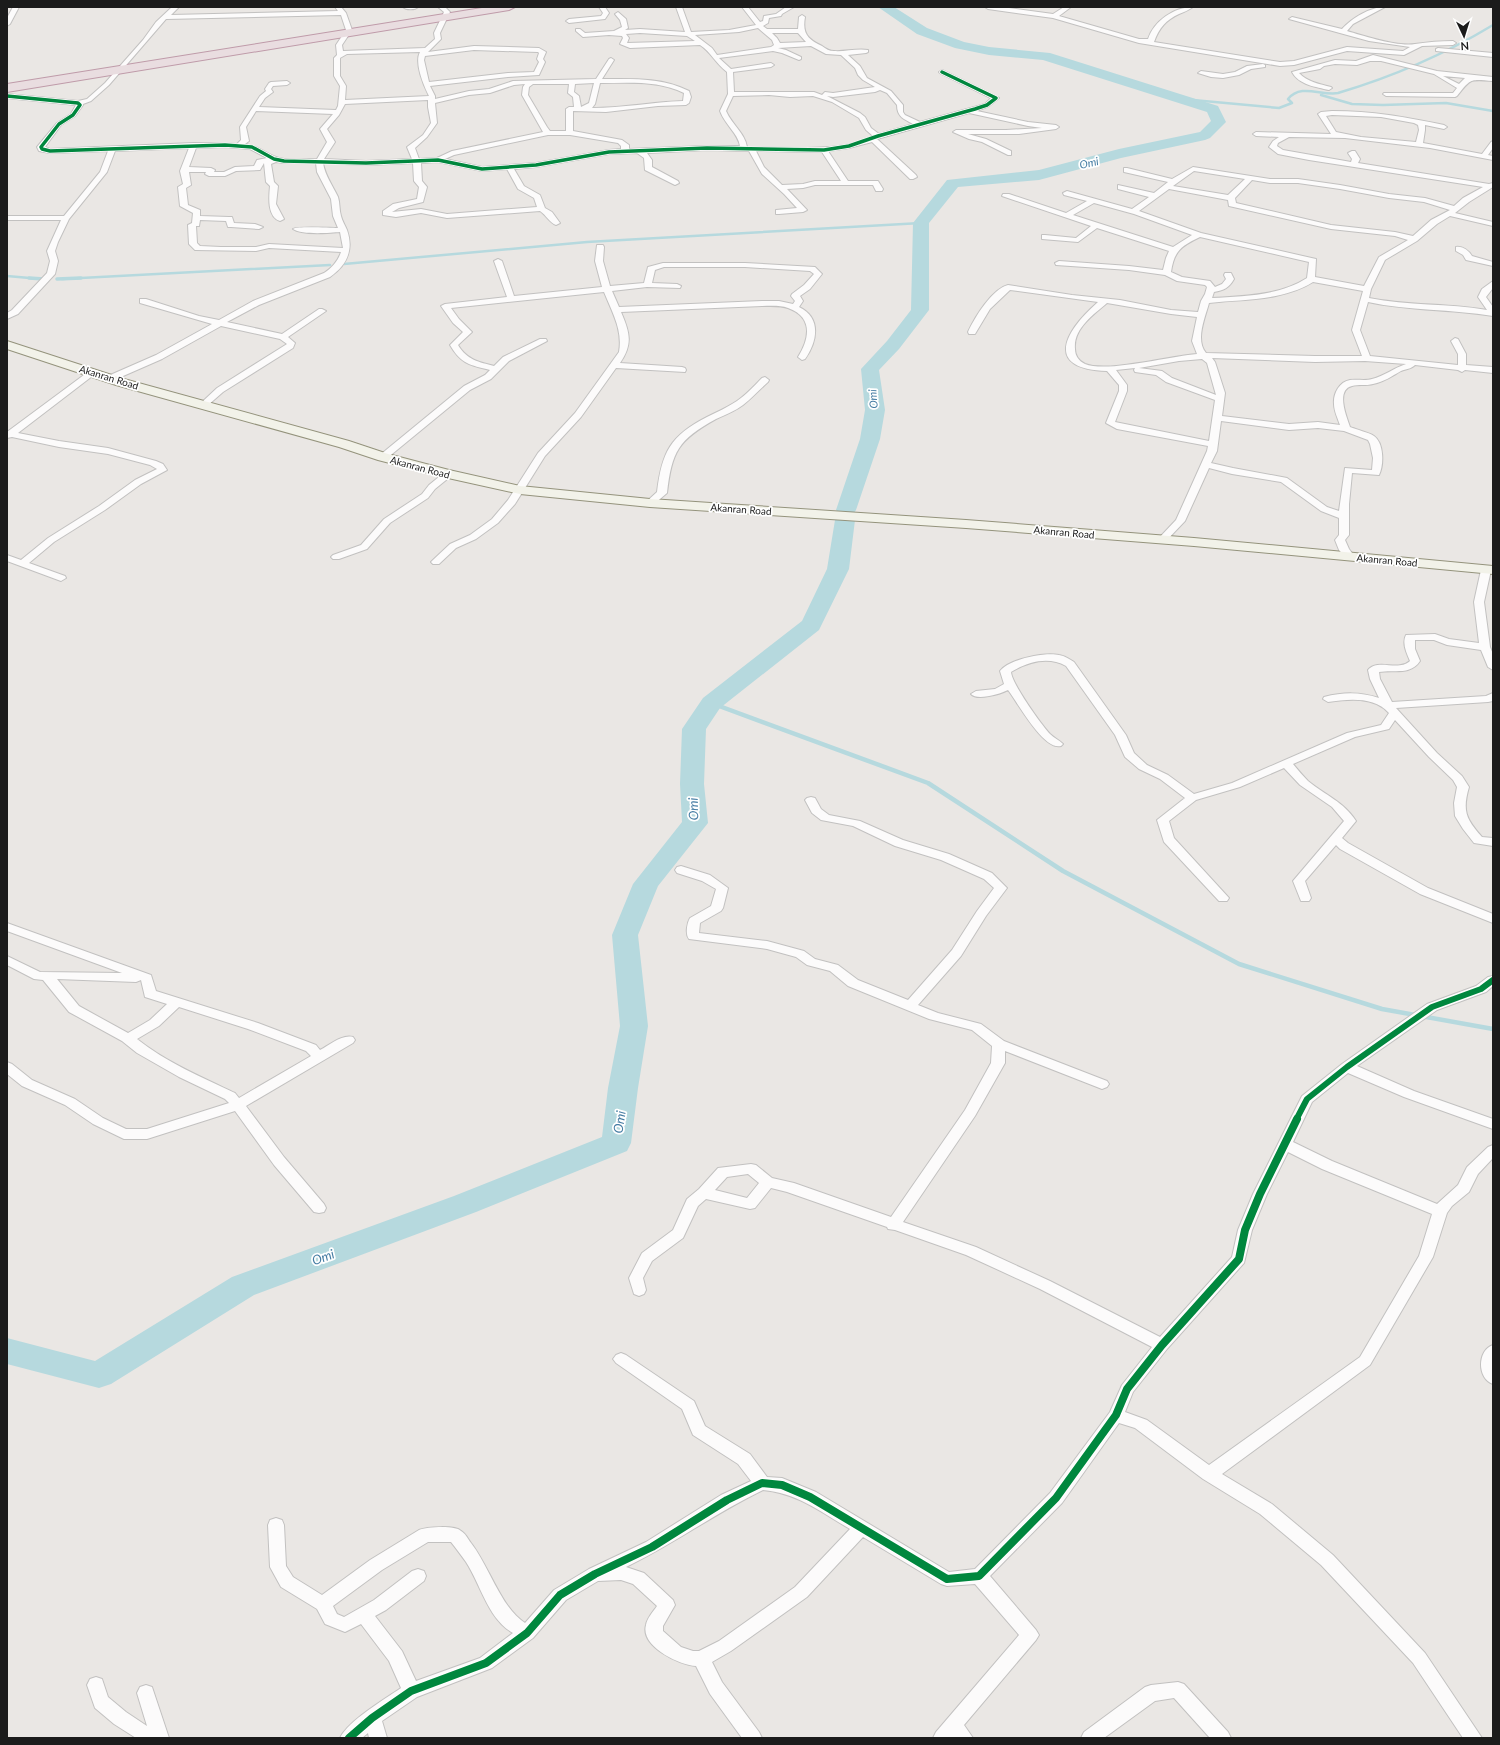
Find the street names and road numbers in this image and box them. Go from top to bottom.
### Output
street label: Akanran Road [78,362,140,392]
street label: Akanran Road [389,453,451,481]
street label: Akanran Road [710,501,772,517]
street label: Akanran Road [1033,523,1095,541]
street label: Akanran Road [1356,551,1418,569]

